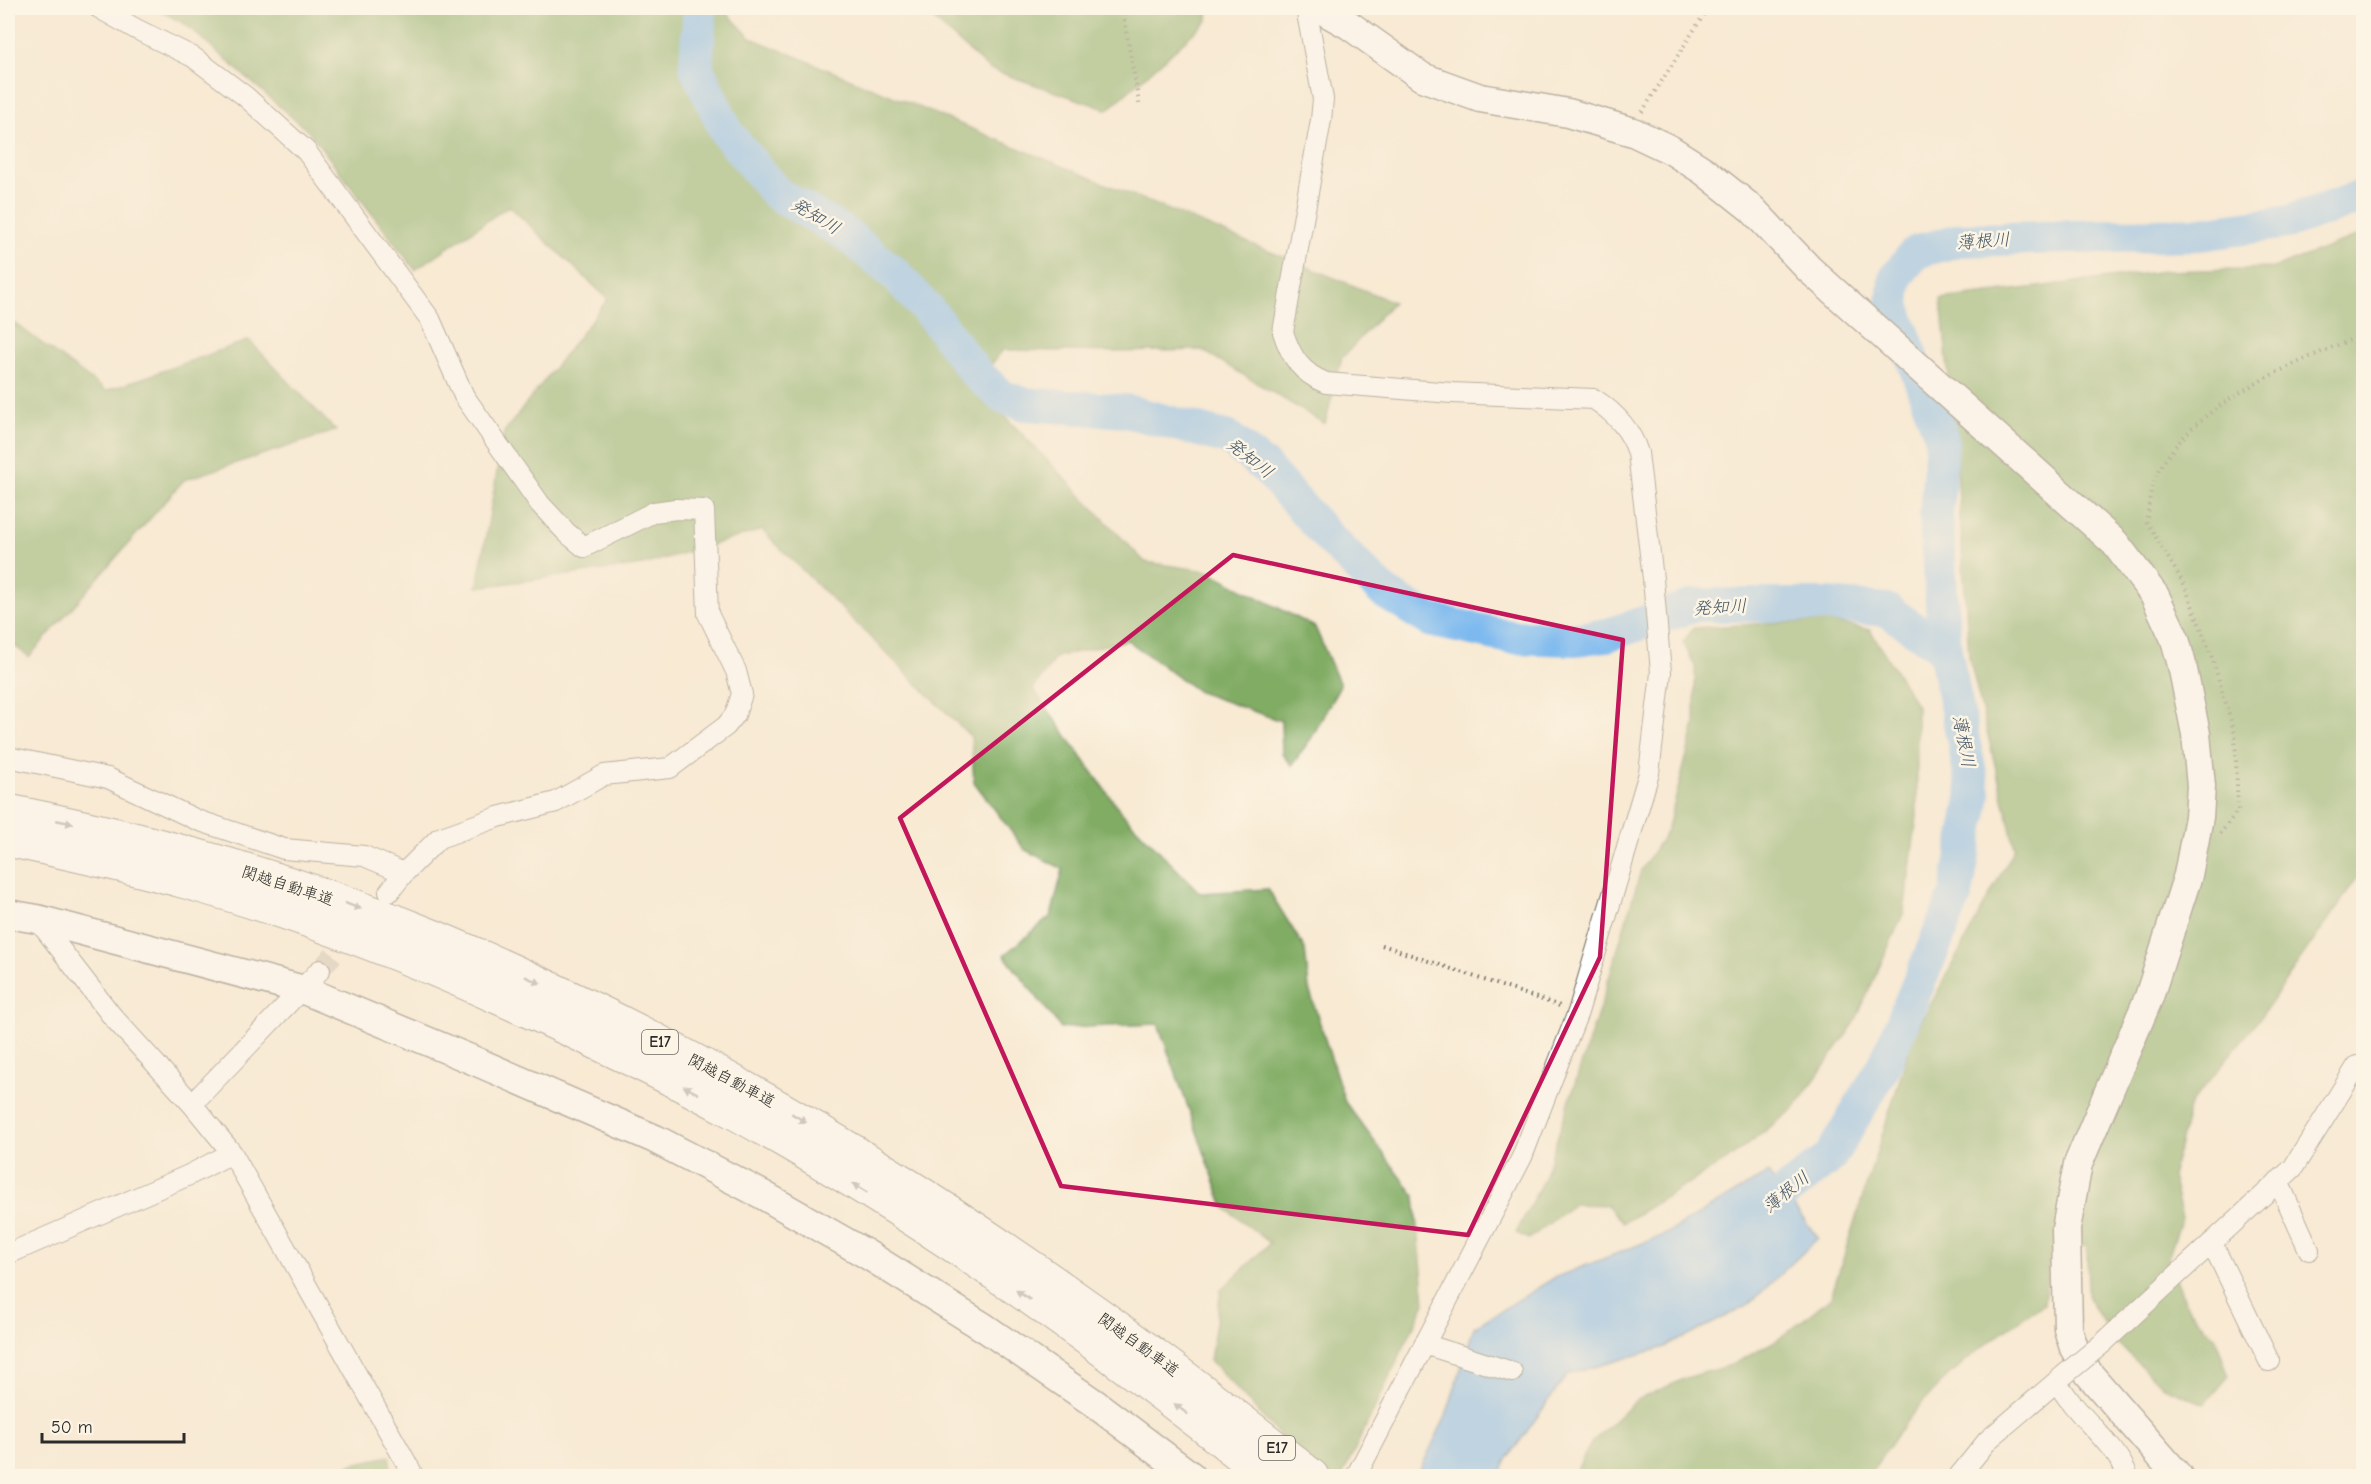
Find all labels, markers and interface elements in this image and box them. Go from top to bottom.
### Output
water label: 発知川 [787,194,844,239]
water label: 薄根川 [1955,229,2011,254]
water label: 発知川 [1222,433,1277,483]
water label: 発知川 [1693,596,1748,619]
water label: 薄根川 [1948,713,1979,770]
one-way arrow [56,818,75,827]
street label: 関越自動車道 [239,863,336,909]
one-way arrow [344,902,362,912]
one-way arrow [525,975,542,984]
road number: E17 [642,1030,678,1054]
street label: 関越自動車道 [685,1050,778,1111]
one-way arrow [682,1086,700,1096]
one-way arrow [791,1112,807,1123]
water label: 薄根川 [1759,1167,1814,1218]
one-way arrow [852,1182,868,1193]
one-way arrow [1015,1290,1031,1301]
street label: 関越自動車道 [1094,1309,1183,1380]
one-way arrow [1173,1404,1188,1416]
scale bar [42,1406,184,1444]
text: 50 m [51,1417,93,1438]
road number: E17 [1259,1436,1295,1460]

